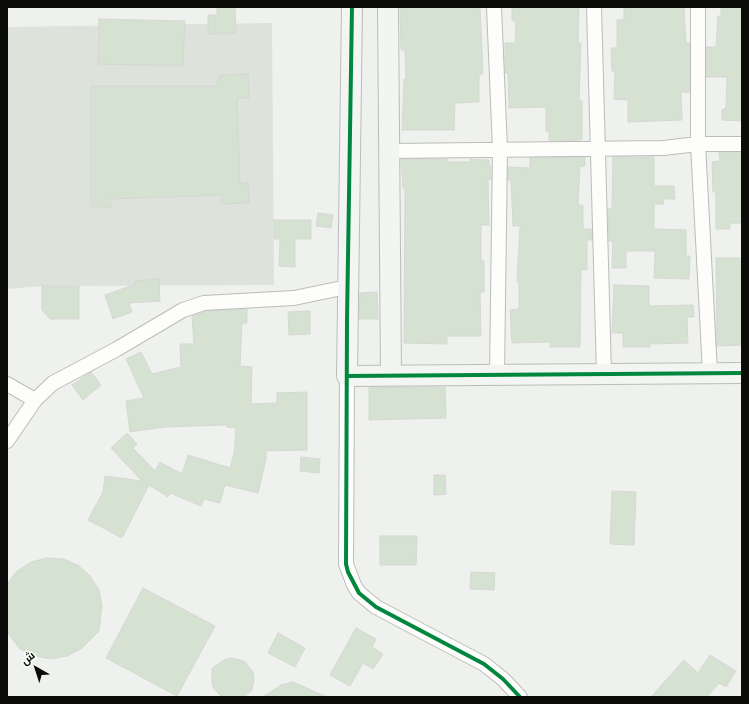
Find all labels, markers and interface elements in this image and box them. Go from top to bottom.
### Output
north arrow [16,648,56,688]
text: ش [19,649,38,668]

